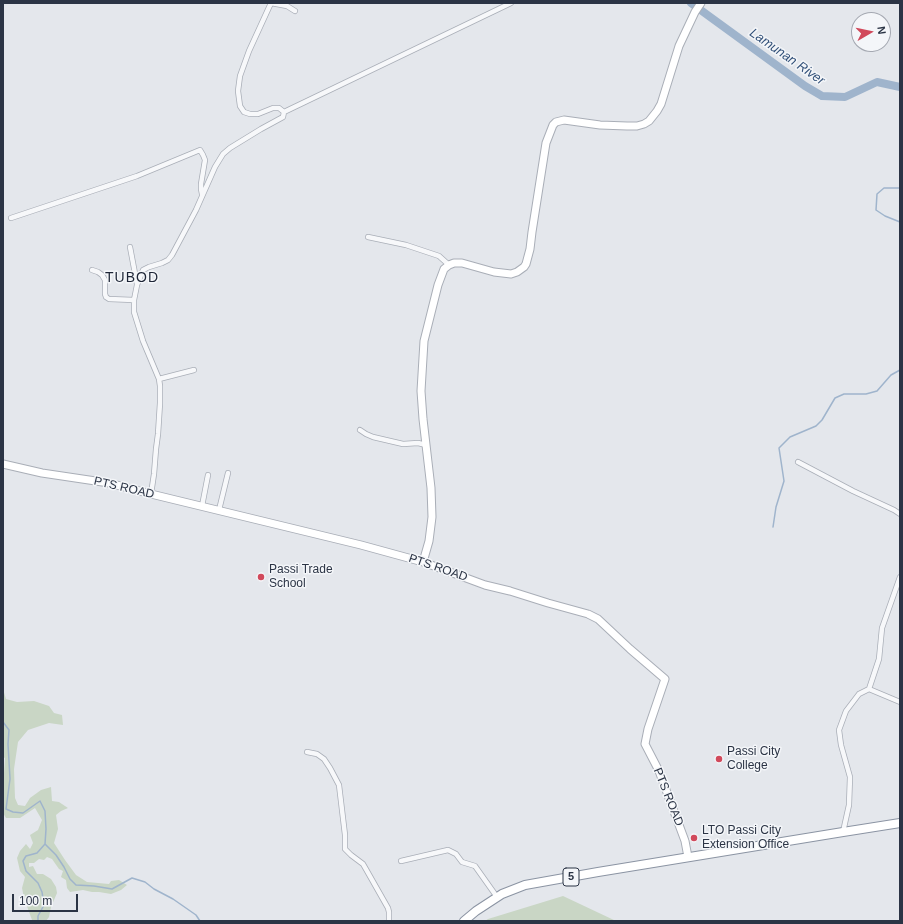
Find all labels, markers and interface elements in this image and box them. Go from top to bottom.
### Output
north arrow [851,12,891,52]
water label: Lamunan River [746,25,828,89]
text: N [875,25,888,35]
district label: TUBOD [105,270,159,286]
street label: PTS ROAD [92,474,156,502]
street label: PTS ROAD [407,551,469,585]
place label: Passi Trade School [269,563,333,591]
marker: Passi Trade School [256,572,266,582]
place label: Passi City College [727,745,780,773]
marker: Passi City College [714,754,724,764]
street label: PTS ROAD [650,766,686,828]
place label: LTO Passi City Extension Office [702,824,789,852]
marker: LTO Passi City Extension Office [689,833,699,843]
road number: 5 [563,868,579,886]
scale bar [14,886,80,912]
text: 100 m [19,894,52,908]

